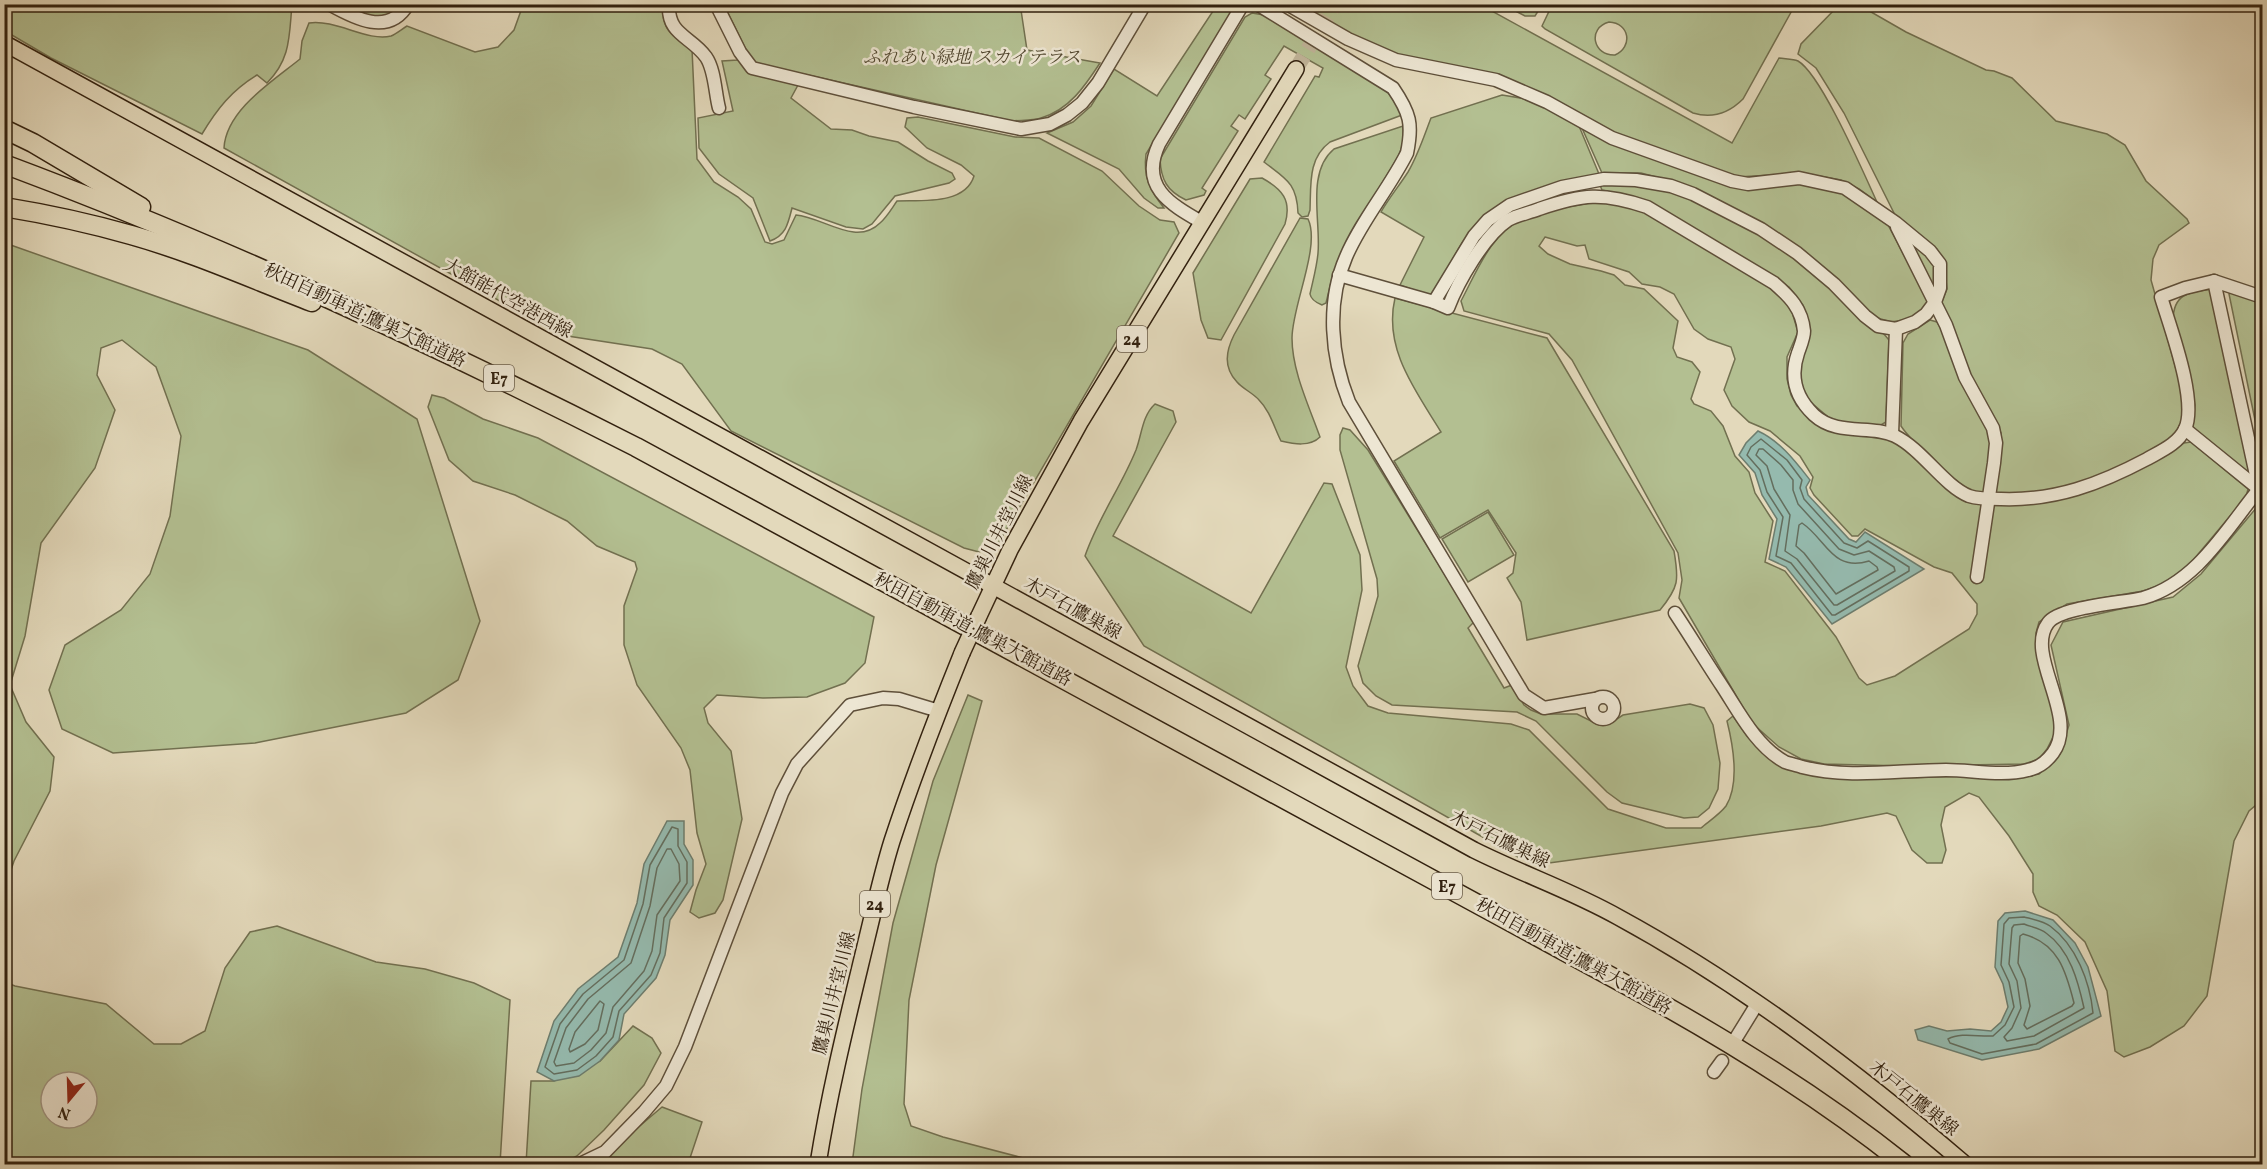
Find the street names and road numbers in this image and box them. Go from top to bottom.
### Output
street label: 大館能代空港西線 [438,253,576,345]
street label: 秋田自動車道;鷹巣大館道路 [259,258,470,374]
road number: 24 [1117,326,1147,352]
road number: E7 [484,365,514,391]
street label: 鷹巣川井堂川線 [961,471,1040,594]
street label: 秋田自動車道;鷹巣大館道路 [869,567,1076,693]
street label: 木戸石鷹巣線 [1019,572,1126,646]
street label: 木戸石鷹巣線 [1445,805,1553,875]
road number: E7 [1432,873,1462,899]
road number: 24 [860,891,890,917]
street label: 秋田自動車道;鷹巣大館道路 [1471,893,1676,1022]
street label: 鷹巣川井堂川線 [808,929,863,1058]
street label: 木戸石鷹巣線 [1863,1055,1963,1143]

